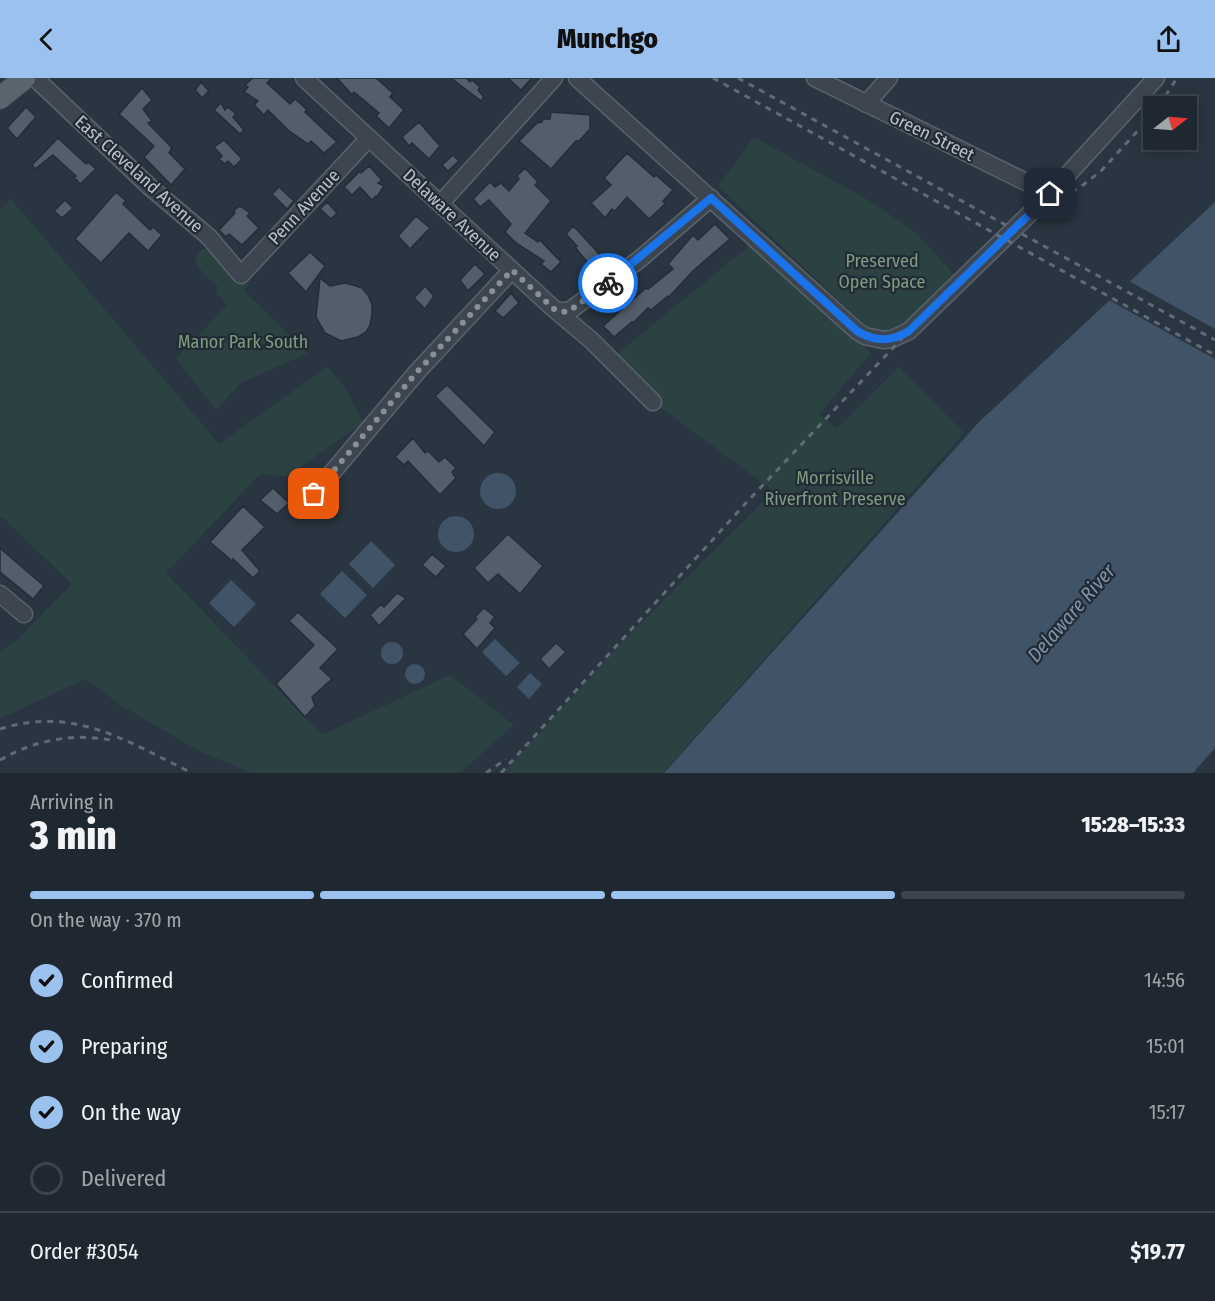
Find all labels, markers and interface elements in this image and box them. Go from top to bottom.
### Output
icon: back [30,23,63,56]
text: Munchgo [557,23,658,55]
icon: share [1152,23,1185,56]
north arrow [1143,96,1197,150]
map controls [1143,96,1197,150]
street label: Green Street [886,106,978,166]
street label: East Cleveland Avenue [70,111,208,237]
street label: Delaware Avenue [398,164,506,266]
street label: Penn Avenue [264,165,345,249]
pin [1024,168,1075,219]
icon: home [1033,177,1066,210]
park label: Preserved Open Space [839,250,926,293]
courier [578,253,638,313]
icon: bike [592,267,625,300]
park label: Manor Park South [178,331,308,353]
park label: Morrisville Riverfront Preserve [764,467,906,510]
pin [288,468,339,519]
icon: bag [297,477,330,510]
water label: Delaware River [1022,558,1121,667]
text: Arriving in [30,790,114,814]
text: 15:28–15:33 [1081,811,1185,838]
text: 3 min [30,813,117,859]
text: On the way · 370 m [30,908,182,932]
icon: check [30,964,63,997]
text: Confirmed [81,967,174,994]
text: 14:56 [1144,968,1185,992]
icon: check [30,1030,63,1063]
text: Preparing [81,1033,167,1060]
text: 15:01 [1146,1034,1185,1058]
icon: check [30,1096,63,1129]
text: On the way [81,1099,181,1126]
text: 15:17 [1149,1100,1185,1124]
text: Delivered [81,1165,166,1192]
text: Order #3054 [30,1238,139,1265]
text: $19.77 [1130,1238,1185,1265]

